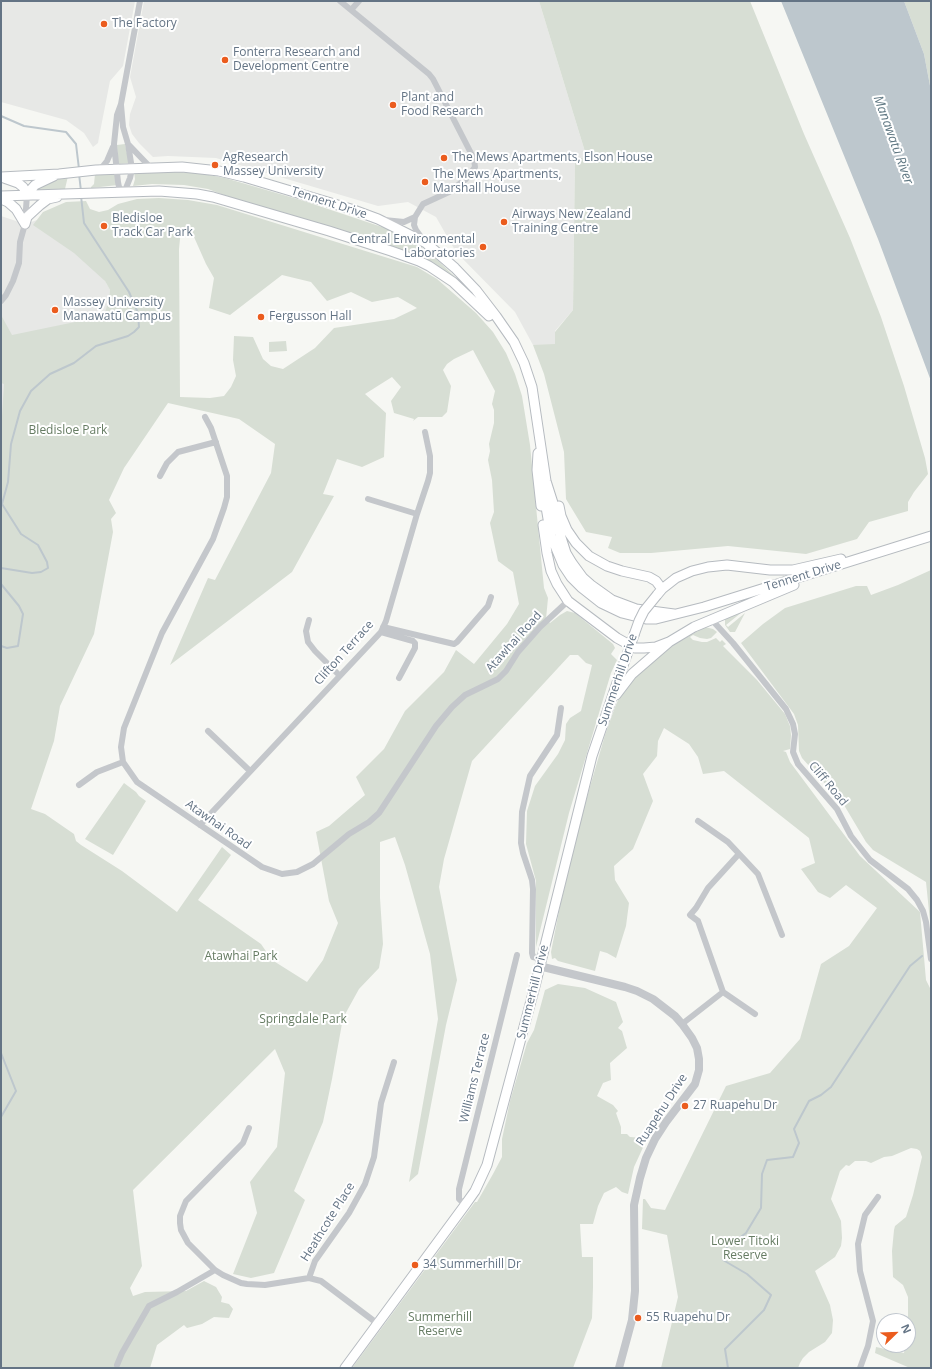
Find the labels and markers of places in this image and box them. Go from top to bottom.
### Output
place label: The Factory [112,17,177,31]
marker: The Factory [99,19,109,29]
place label: Fonterra Research and Development Centre [233,46,360,74]
marker: Fonterra Research and Development Centre [220,55,230,65]
place label: Plant and Food Research [401,91,483,119]
marker: Plant and Food Research [388,100,398,110]
place label: AgResearch Massey University [223,151,324,179]
place label: The Mews Apartments, Elson House [452,151,653,165]
marker: The Mews Apartments, Elson House [439,153,449,163]
marker: AgResearch Massey University [210,160,220,170]
place label: The Mews Apartments, Marshall House [433,168,562,196]
marker: The Mews Apartments, Marshall House [420,177,430,187]
place label: Airways New Zealand Training Centre [512,208,631,236]
place label: Bledisloe Track Car Park [112,212,193,240]
marker: Airways New Zealand Training Centre [499,217,509,227]
marker: Bledisloe Track Car Park [99,221,109,231]
place label: Central Environmental Laboratories [350,233,475,261]
marker: Central Environmental Laboratories [478,242,488,252]
place label: Massey University Manawatū Campus [63,296,171,324]
marker: Massey University Manawatū Campus [50,305,60,315]
place label: Fergusson Hall [269,310,351,324]
marker: Fergusson Hall [256,312,266,322]
place label: 27 Ruapehu Dr [693,1099,777,1113]
marker: 27 Ruapehu Dr [680,1101,690,1111]
place label: 34 Summerhill Dr [423,1258,521,1272]
marker: 34 Summerhill Dr [410,1260,420,1270]
place label: 55 Ruapehu Dr [646,1311,730,1325]
marker: 55 Ruapehu Dr [633,1313,643,1323]

